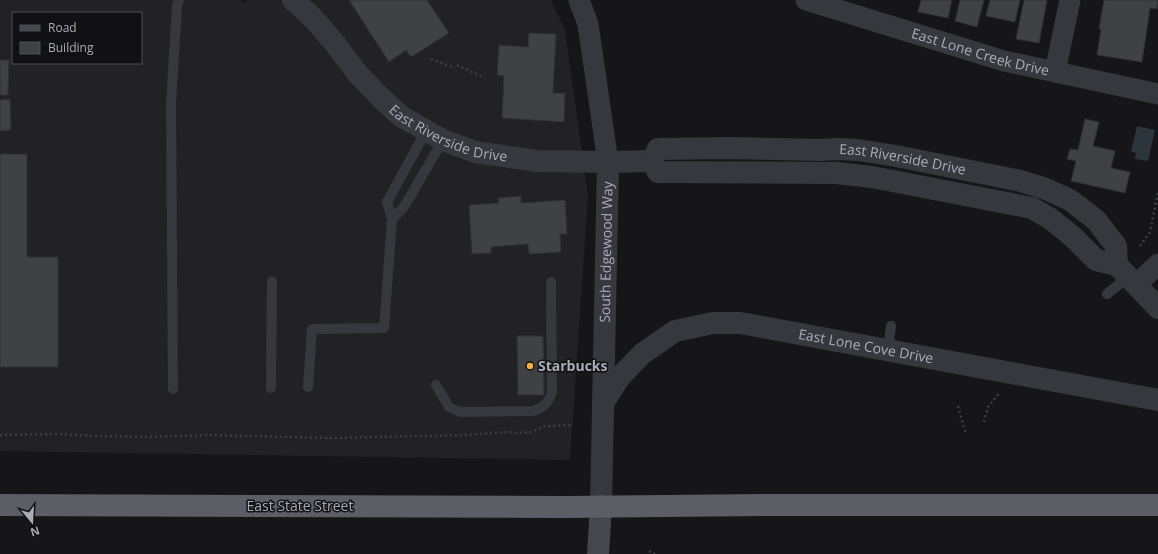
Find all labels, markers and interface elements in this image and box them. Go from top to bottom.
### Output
legend [12,12,142,64]
text: Road [48,19,77,36]
street label: East Lone Creek Drive [909,23,1051,79]
text: Building [48,39,94,56]
street label: East Riverside Drive [385,100,509,166]
street label: East Riverside Drive [839,139,968,179]
street label: South Edgewood Way [595,180,617,323]
street label: East Lone Cove Drive [797,324,935,367]
place label: Starbucks [538,356,608,375]
marker: Starbucks [525,361,535,371]
street label: East State Street [247,496,353,515]
north arrow [12,502,52,542]
text: N [29,523,42,541]

